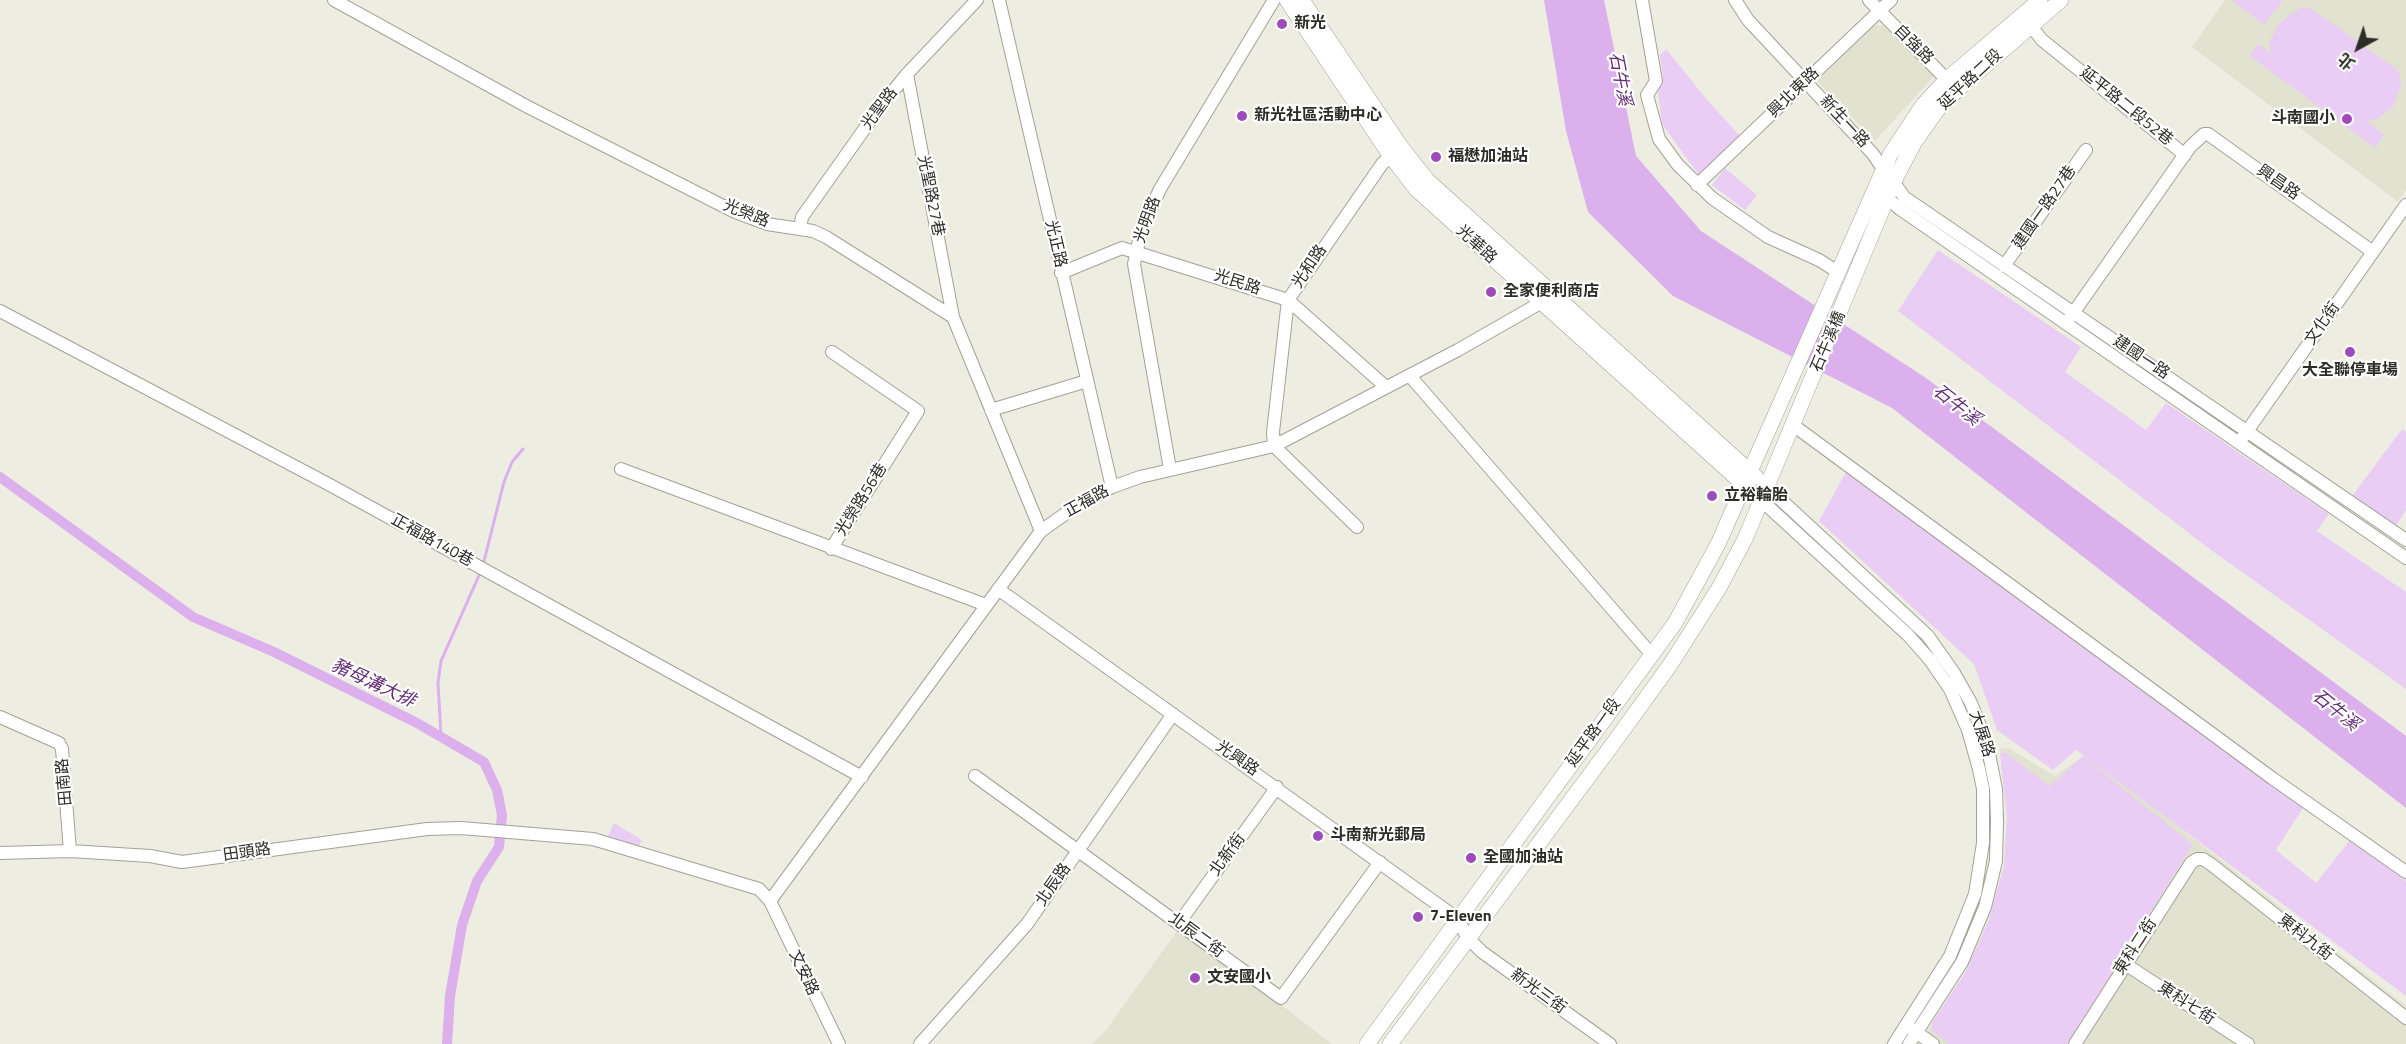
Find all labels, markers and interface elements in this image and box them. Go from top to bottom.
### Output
place label: 新光 [1294,14,1326,34]
marker: 新光 [1275,17,1289,31]
north arrow [2328,18,2388,78]
street label: 自強路 [1889,21,1937,69]
street label: 延平路二段 [1935,46,2007,114]
text: 北 [2333,47,2360,76]
water label: 石牛溪 [1603,50,1635,108]
street label: 興北東路 [1764,64,1824,122]
street label: 延平路二段52巷 [2076,64,2176,150]
street label: 光聖路 [858,84,902,134]
street label: 新生一路 [1815,92,1873,152]
place label: 新光社區活動中心 [1254,106,1382,126]
marker: 新光社區活動中心 [1235,109,1249,123]
place label: 斗南國小 [2271,109,2335,129]
marker: 斗南國小 [2340,112,2354,126]
place label: 福懋加油站 [1448,147,1528,167]
marker: 福懋加油站 [1429,150,1443,164]
street label: 光聖路27巷 [913,154,947,238]
street label: 興昌路 [2253,161,2303,205]
street label: 建國一路27巷 [2009,162,2081,254]
street label: 光明路 [1131,194,1165,246]
street label: 光榮路 [720,196,772,232]
street label: 光正路 [1040,218,1070,270]
street label: 光華路 [1452,222,1500,268]
street label: 光和路 [1289,242,1331,292]
street label: 光民路 [1211,266,1263,300]
place label: 全家便利商店 [1503,282,1599,302]
marker: 全家便利商店 [1484,285,1498,299]
street label: 文化街 [2301,299,2345,349]
street label: 石牛溪橋 [1808,309,1850,375]
street label: 建國一路 [2109,332,2173,384]
marker: 大全聯停車場 [2343,345,2357,359]
place label: 大全聯停車場 [2302,361,2398,381]
water label: 石牛溪 [1928,381,1984,431]
street label: 光榮路56巷 [832,460,892,540]
street label: 正福路 [1061,482,1113,522]
place label: 立裕輪胎 [1724,486,1788,506]
marker: 立裕輪胎 [1705,489,1719,503]
street label: 正福路140巷 [388,511,476,571]
water label: 豬母溝大排 [328,655,418,713]
water label: 石牛溪 [2307,686,2363,736]
street label: 延平路一段 [1563,695,1625,771]
street label: 大展路 [1964,708,1998,760]
street label: 光興路 [1212,737,1262,781]
street label: 田南路 [53,757,77,807]
place label: 斗南新光郵局 [1330,826,1426,846]
marker: 斗南新光郵局 [1311,829,1325,843]
street label: 北新街 [1206,830,1250,880]
street label: 田頭路 [222,840,272,866]
place label: 全國加油站 [1483,848,1563,868]
marker: 全國加油站 [1464,851,1478,865]
street label: 北辰路 [1032,860,1076,910]
place label: 7-Eleven [1430,907,1492,927]
street label: 北辰二街 [1164,909,1228,963]
marker: 7-Eleven [1411,910,1425,924]
street label: 東科九街 [2274,911,2336,965]
street label: 東科二街 [2111,915,2161,979]
street label: 文安路 [784,947,822,999]
street label: 新光三街 [1506,965,1570,1019]
place label: 文安國小 [1207,968,1271,988]
marker: 文安國小 [1188,971,1202,985]
street label: 東科七街 [2154,979,2218,1029]

